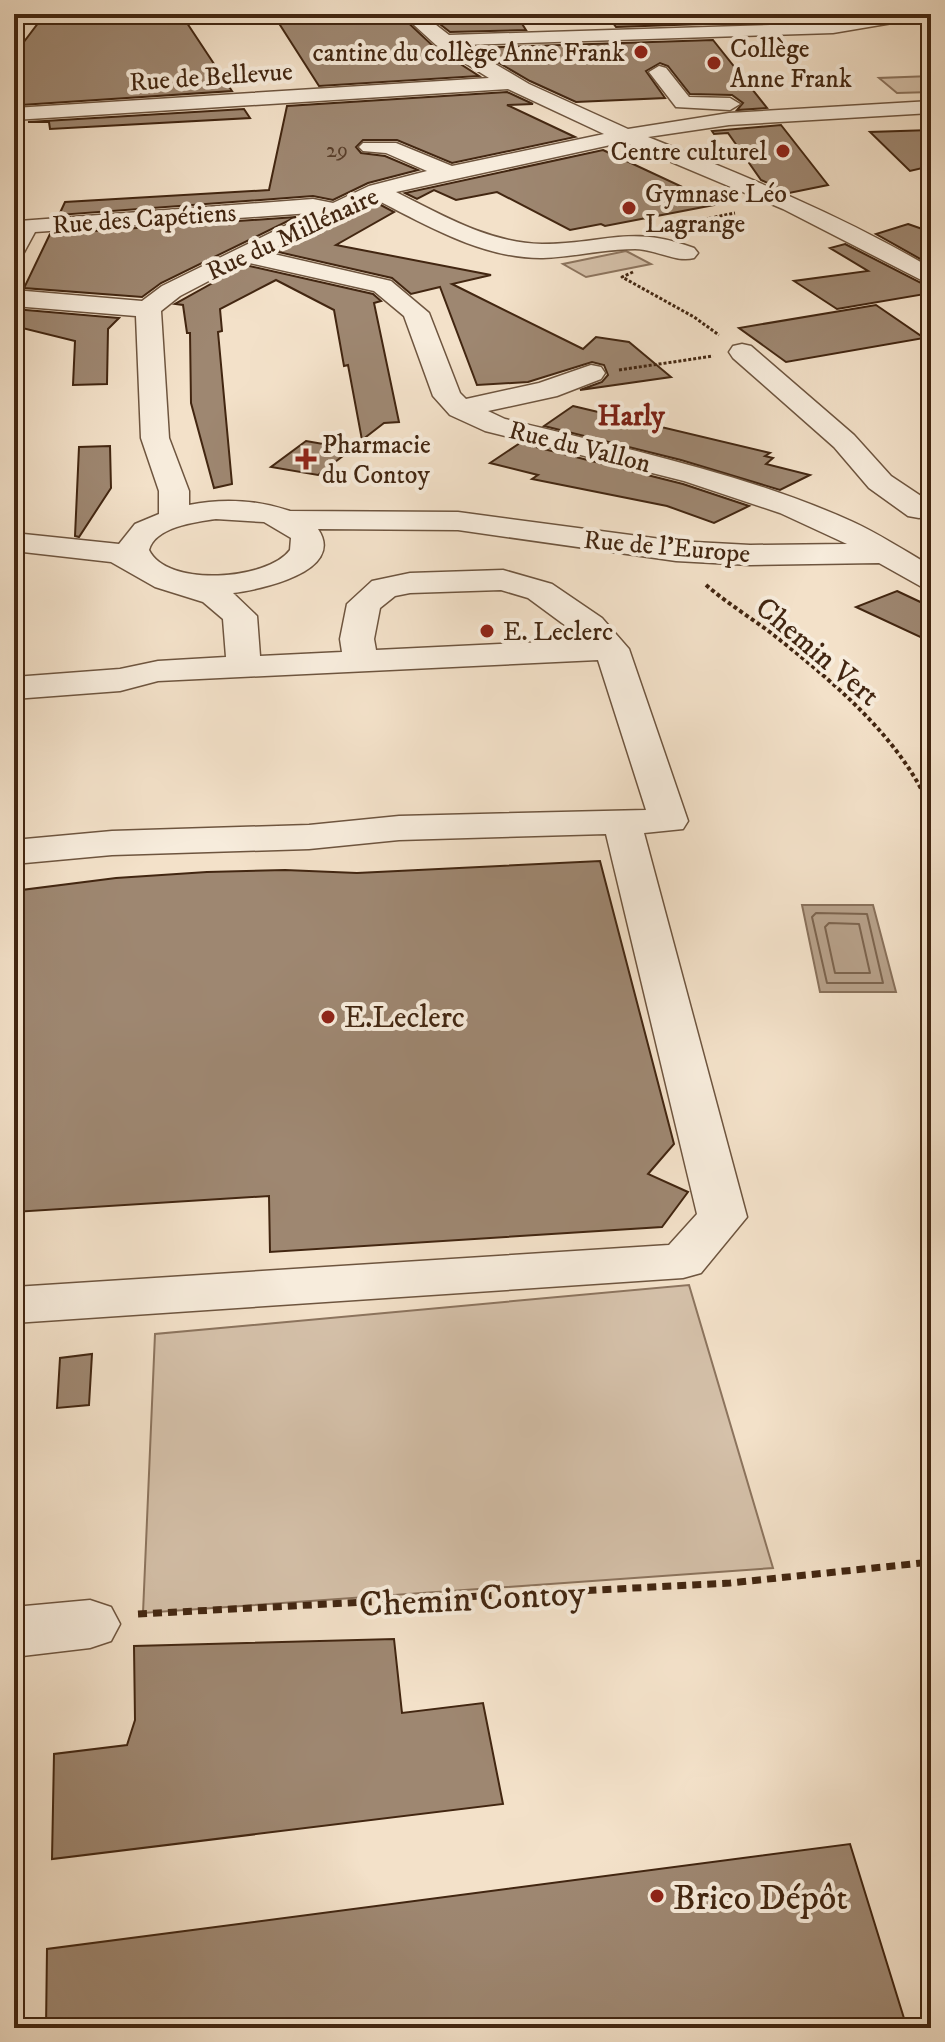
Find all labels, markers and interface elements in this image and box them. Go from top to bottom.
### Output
place label: Collège Anne Frank [730,33,852,96]
place label: cantine du collège Anne Frank [312,37,625,70]
marker: cantine du collège Anne Frank [632,43,650,61]
marker: Collège Anne Frank [705,54,723,72]
street label: Rue de Bellevue [128,55,294,100]
place label: Centre culturel [611,136,767,169]
house number: 29 [326,137,348,164]
marker: Centre culturel [774,142,792,160]
place label: Gymnase Léo Lagrange [645,178,787,241]
street label: Rue du Millénaire [201,180,384,289]
street label: Rue des Capétiens [51,197,237,242]
marker: Gymnase Léo Lagrange [620,199,638,217]
district label: Harly [597,399,665,434]
street label: Rue du Vallon [505,414,654,481]
place label: Pharmacie du Contoy [322,429,431,492]
marker: Pharmacie du Contoy [297,450,315,468]
street label: Rue de l'Europe [582,524,752,571]
street label: Chemin Vert [747,589,887,715]
place label: E. Leclerc [503,616,613,649]
marker: E. Leclerc [478,622,496,640]
place label: E.Leclerc [344,1000,465,1037]
marker: E.Leclerc [319,1008,337,1026]
street label: Chemin Contoy [358,1571,587,1628]
place label: Brico Dépôt [673,1876,848,1921]
marker: Brico Dépôt [648,1887,666,1905]

